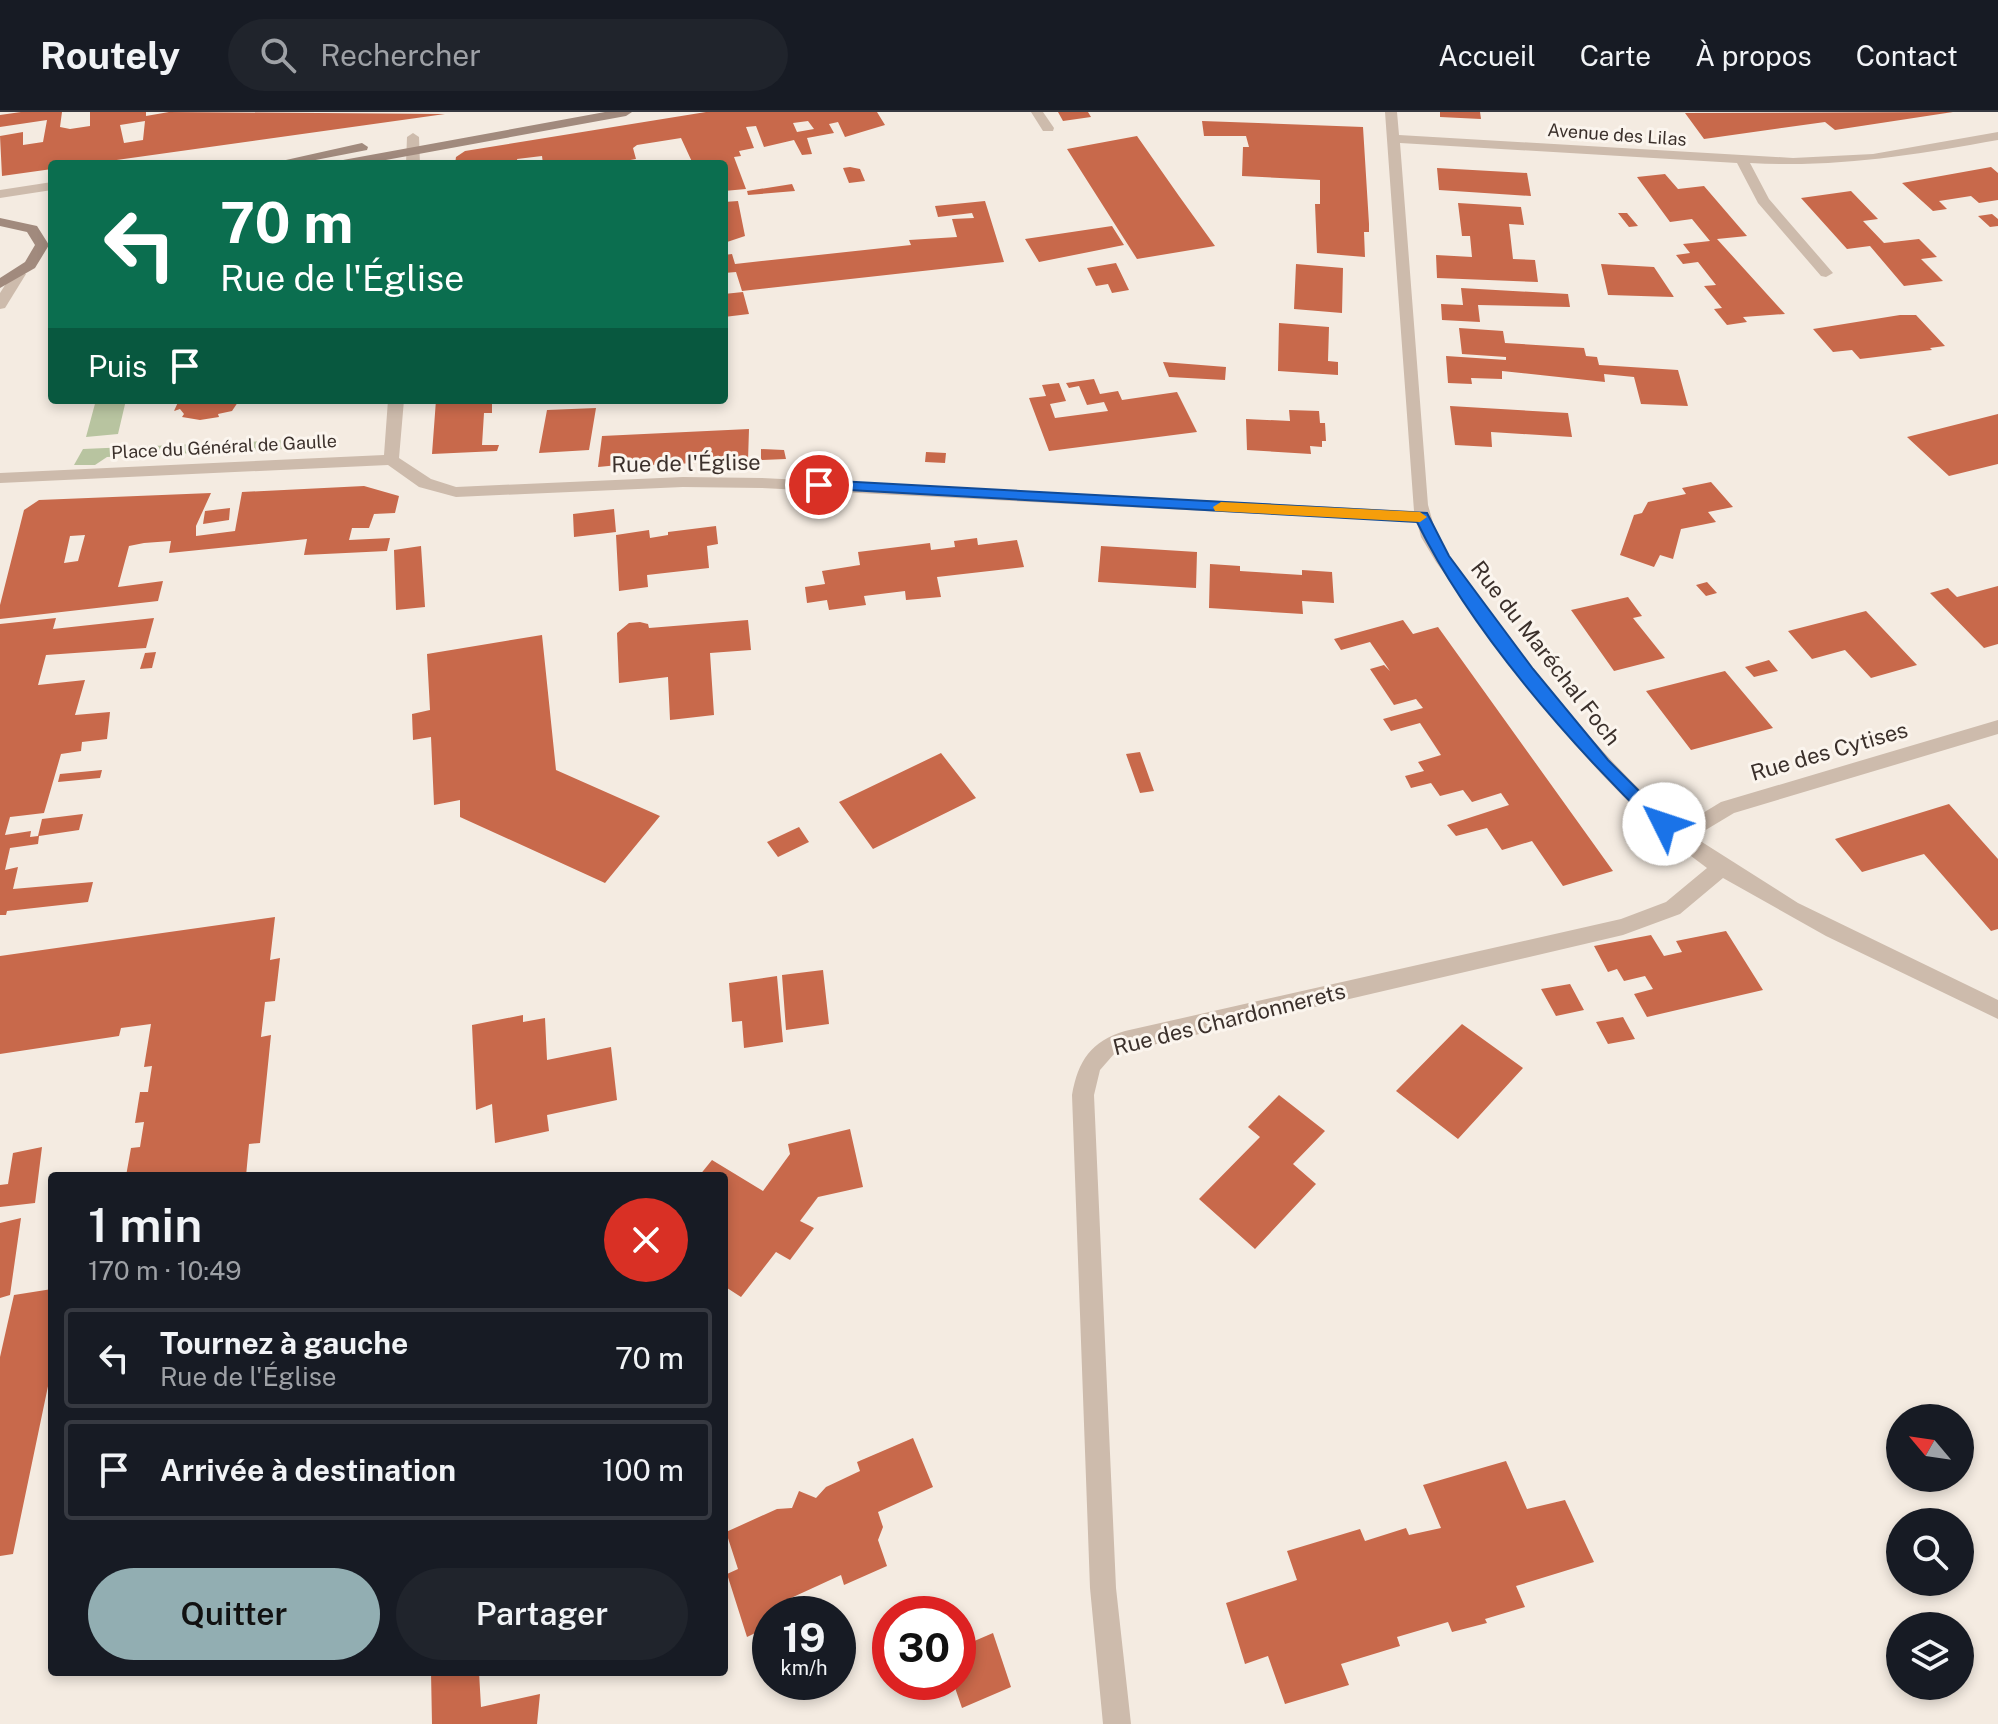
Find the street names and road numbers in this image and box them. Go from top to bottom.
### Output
street label: Avenue des Lilas [1547,119,1687,150]
street label: Place du Général de Gaulle [111,430,337,463]
street label: Rue de l'Église [611,449,761,477]
street label: Rue du Maréchal Foch [1466,556,1626,750]
street label: Rue des Cytises [1747,716,1911,786]
street label: Rue des Chardonnerets [1110,978,1348,1060]

